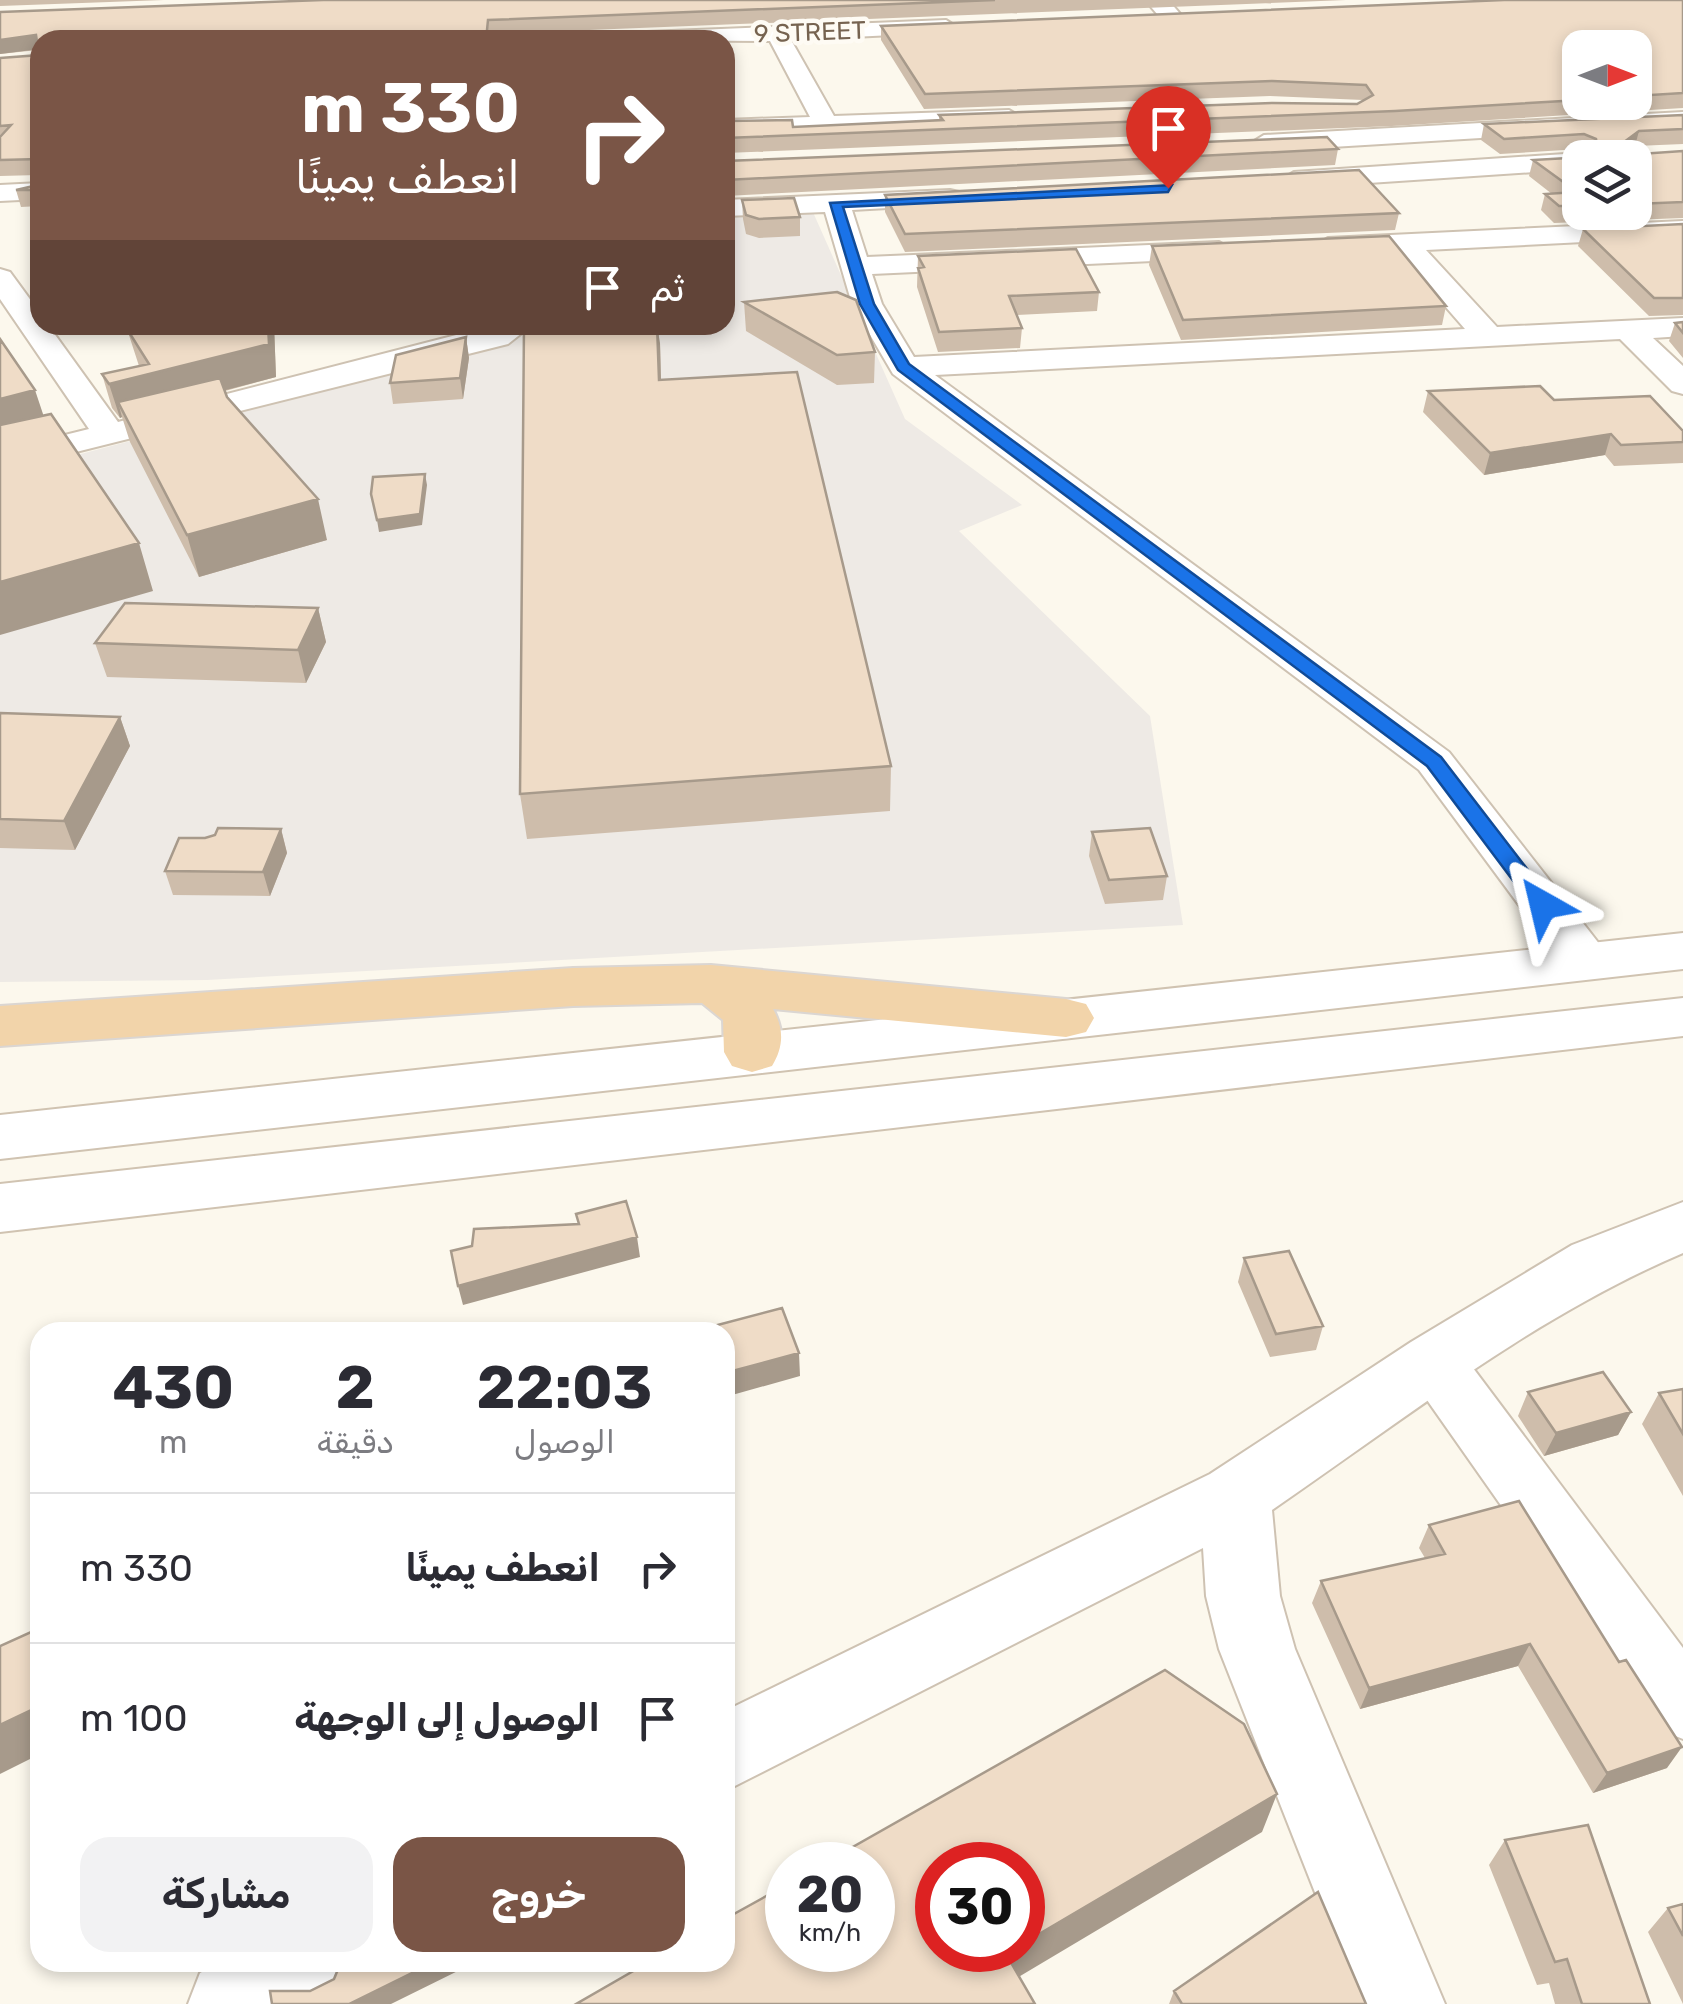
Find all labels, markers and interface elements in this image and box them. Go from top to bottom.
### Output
street label: 9 STREET [754,16,866,48]
north arrow [1562,30,1652,120]
map controls [1562,30,1652,230]
text: 330 m [301,67,520,150]
icon: right [555,70,685,200]
pin [1126,86,1211,189]
icon: arrive [1141,101,1196,156]
button: layers [1562,140,1652,230]
text: انعطف يمينًا [295,151,520,204]
icon: arrive [575,260,630,315]
text: ثم [650,265,685,311]
position arrow [1491,853,1595,957]
text: 430 [113,1352,234,1423]
text: 2 [336,1352,375,1423]
text: 22:03 [477,1352,652,1423]
text: m [159,1423,188,1461]
text: دقيقة [317,1423,394,1461]
text: الوصول [514,1423,615,1461]
icon: right [630,1541,685,1596]
text: 330 m [80,1545,193,1591]
text: انعطف يمينًا [405,1545,600,1591]
icon: arrive [630,1691,685,1746]
text: 100 m [80,1695,188,1741]
text: الوصول إلى الوجهة [294,1695,600,1741]
button: مشاركة [80,1837,373,1952]
button: خروج [393,1837,685,1952]
speed limit sign: 30 [915,1842,1045,1972]
text: 20 [797,1865,863,1925]
text: km/h [799,1918,861,1947]

